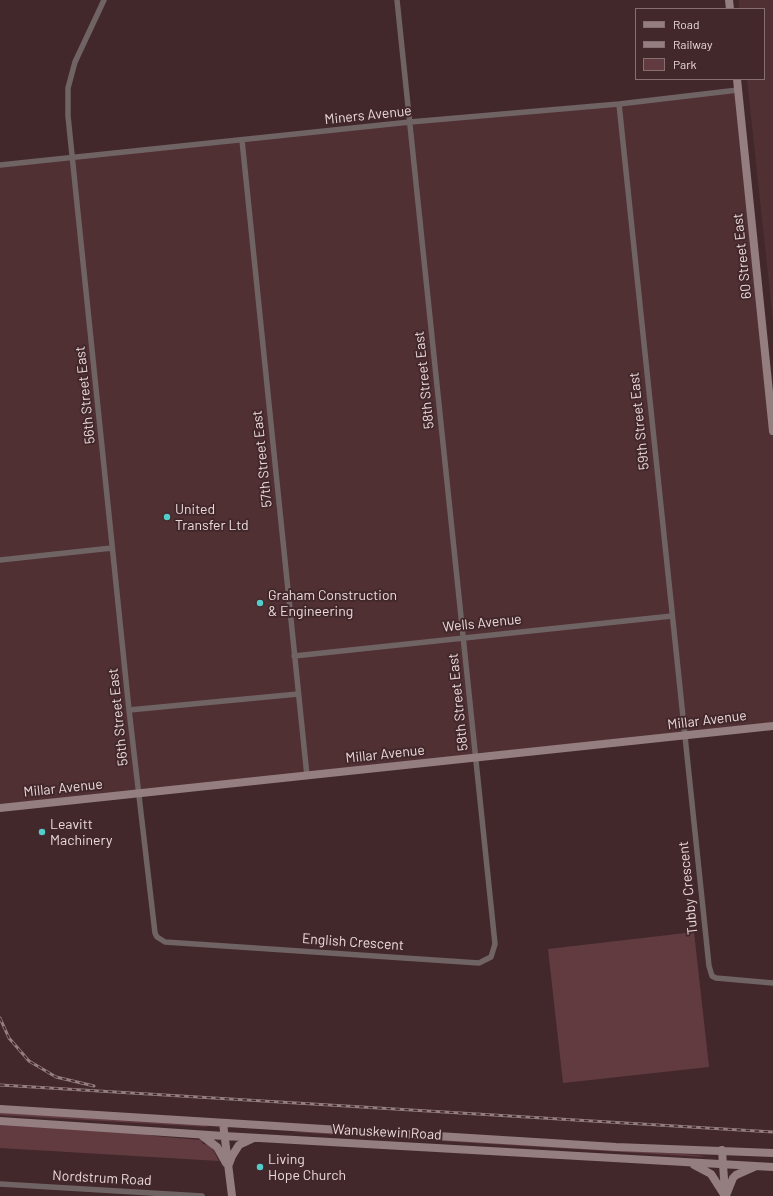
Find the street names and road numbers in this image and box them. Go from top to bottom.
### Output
street label: Miners Avenue [324,102,412,128]
street label: 60 Street East [729,212,755,300]
street label: 58th Street East [411,330,437,430]
street label: 56th Street East [72,345,98,445]
street label: 59th Street East [626,371,652,471]
street label: 57th Street East [249,410,275,508]
street label: Wells Avenue [442,610,522,636]
street label: 58th Street East [445,652,471,752]
street label: 56th Street East [105,667,131,767]
street label: Millar Avenue [666,707,748,733]
street label: Millar Avenue [345,741,425,767]
street label: Millar Avenue [23,775,103,801]
street label: Tubby Crescent [675,840,701,936]
street label: English Crescent [301,930,405,954]
street label: Wanuskewin Road [332,1121,442,1143]
street label: Nordstrum Road [52,1167,152,1189]

